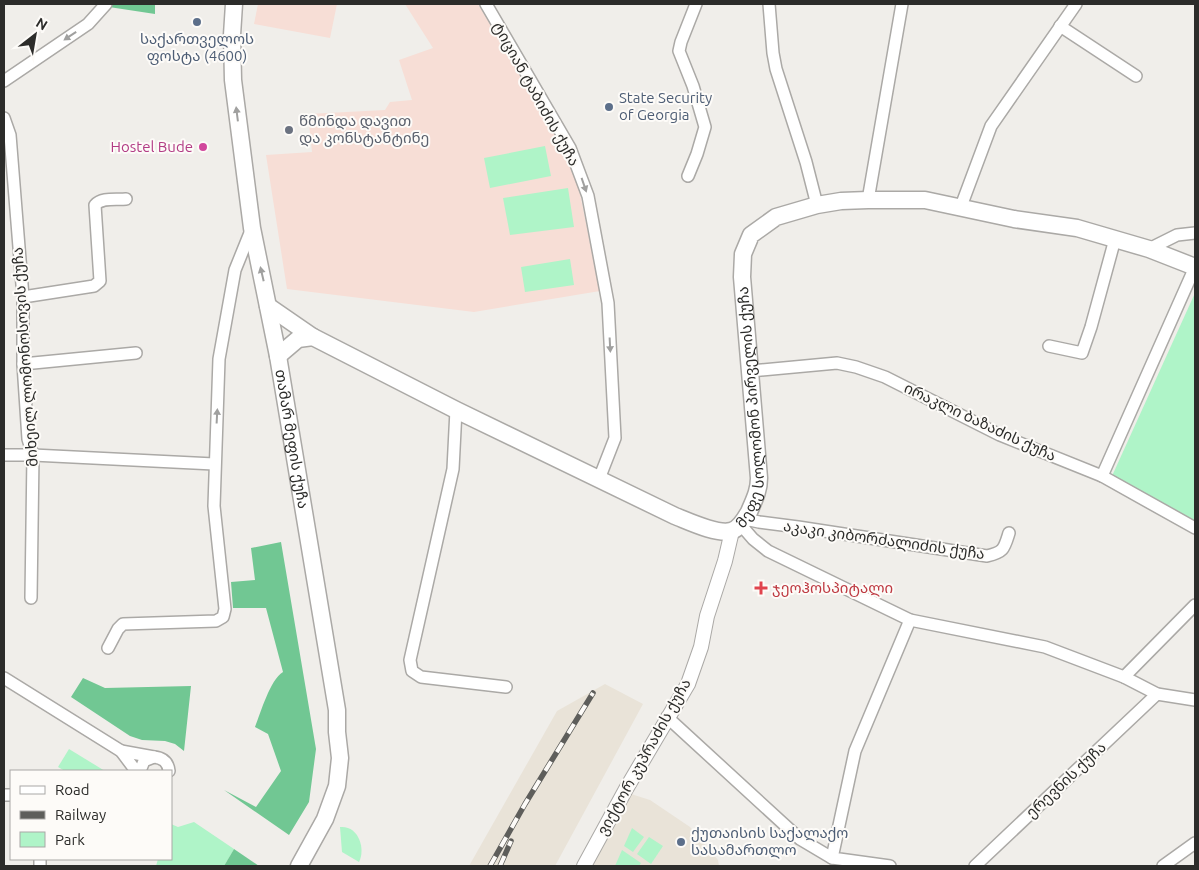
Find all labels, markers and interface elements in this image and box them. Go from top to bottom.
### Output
north arrow [10,10,60,60]
text: N [33,14,50,33]
marker: საქართველოს ფოსტა (4600) [191,16,203,28]
street label: ტიციან ტაბიძის ქუჩა [489,19,583,169]
place label: საქართველოს ფოსტა (4600) [140,30,254,65]
one-way arrow [64,31,77,41]
place label: State Security of Georgia [619,89,712,123]
marker: State Security of Georgia [603,101,615,113]
one-way arrow [233,105,241,121]
place label: წმინდა დავით და კონსტანტინე [299,112,429,147]
marker: წმინდა დავით და კონსტანტინე [283,124,295,136]
place label: Hostel Bude [111,138,193,155]
marker: Hostel Bude [197,141,209,153]
one-way arrow [580,178,588,193]
street label: მიხეილ ლომონოსოვის ქუჩა [8,247,42,467]
one-way arrow [258,267,266,282]
street label: მეფე სოლომონ პირველის ქუჩა [732,286,767,531]
one-way arrow [607,337,615,353]
street label: თამარ მეფის ქუჩა [272,368,312,510]
street label: ირაკლი ბაზაძის ქუჩა [901,379,1059,465]
one-way arrow [213,408,221,424]
street label: აკაკი კიბორძალიძის ქუჩა [782,517,986,563]
place label: ჯეოჰოსპიტალი [772,579,893,597]
marker: ჯეოჰოსპიტალი [754,581,768,595]
street label: ვიქტორ კუპრაძის ქუჩა [593,675,695,839]
street label: ერევნის ქუჩა [1022,738,1110,822]
legend [10,770,172,860]
text: Road [55,781,90,798]
text: Railway [55,806,106,823]
place label: ქუთაისის საქალაქო სასამართლო [691,824,848,859]
text: Park [55,831,85,848]
marker: ქუთაისის საქალაქო სასამართლო [675,836,687,848]

